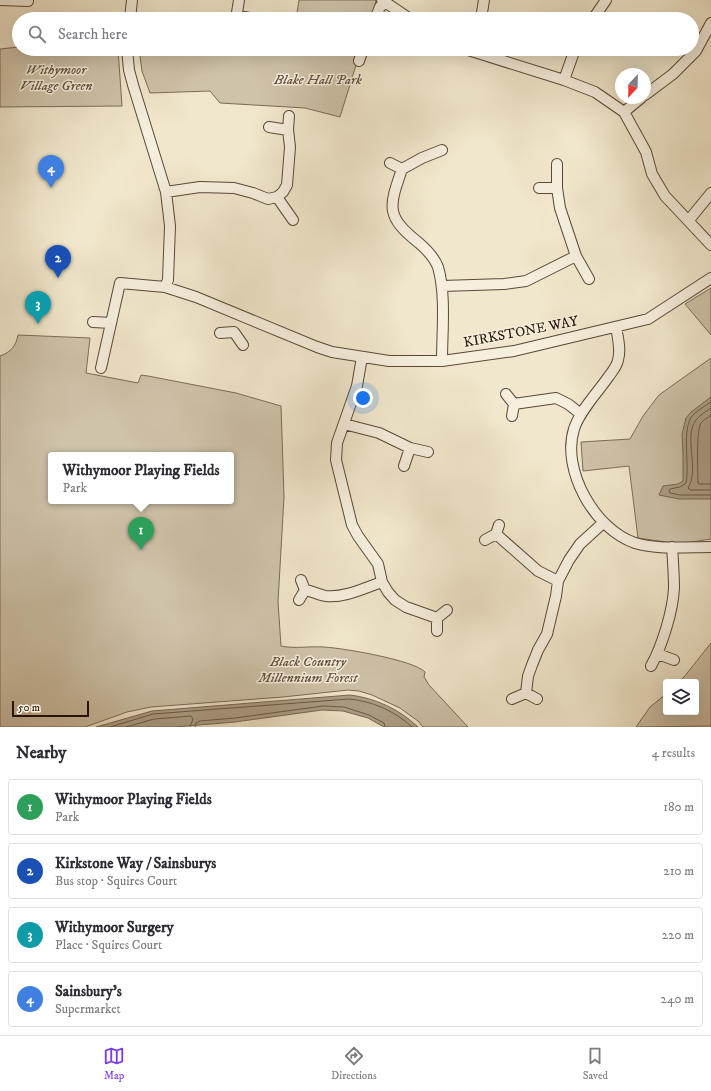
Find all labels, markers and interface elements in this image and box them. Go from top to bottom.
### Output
search box [12,12,699,56]
icon: search [26,23,48,45]
text: Search here [58,25,127,44]
park label: Withymoor Village Green [20,61,92,95]
north arrow [615,68,651,104]
park label: Blake Hall Park [273,71,362,89]
pin: 4 [38,155,64,188]
pin: 2 [45,245,71,278]
pin: 3 [25,291,51,324]
street label: KIRKSTONE WAY [462,312,580,352]
your location [353,388,373,408]
popup [48,452,234,504]
text: Withymoor Playing Fields [63,461,219,480]
text: Park [63,480,87,496]
pin: 1 [128,517,154,550]
park label: Black Country Millennium Forest [257,653,359,687]
map controls [663,679,699,715]
button: layers [663,679,699,715]
scale bar [12,699,89,718]
text: 50 m [18,701,40,715]
text: Nearby [16,742,66,764]
text: 4 results [652,745,695,761]
text: Withymoor Playing Fields [55,790,212,809]
text: 1 [28,799,32,815]
text: 180 m [663,799,694,815]
text: Park [55,809,79,825]
text: Kirkstone Way / Sainsburys [55,854,216,873]
text: 2 [27,863,33,879]
text: 210 m [663,863,694,879]
text: Bus stop · Squires Court [55,873,177,889]
text: Withymoor Surgery [55,918,174,937]
text: 3 [28,927,32,943]
text: 220 m [662,927,694,943]
text: Place · Squires Court [55,937,162,953]
text: Sainsbury's [55,982,122,1001]
text: 4 [26,991,34,1007]
text: 240 m [661,991,694,1007]
text: Supermarket [55,1001,121,1017]
tab: Map [103,1045,125,1083]
tab: Directions [331,1045,377,1083]
tab: Saved [583,1045,608,1083]

